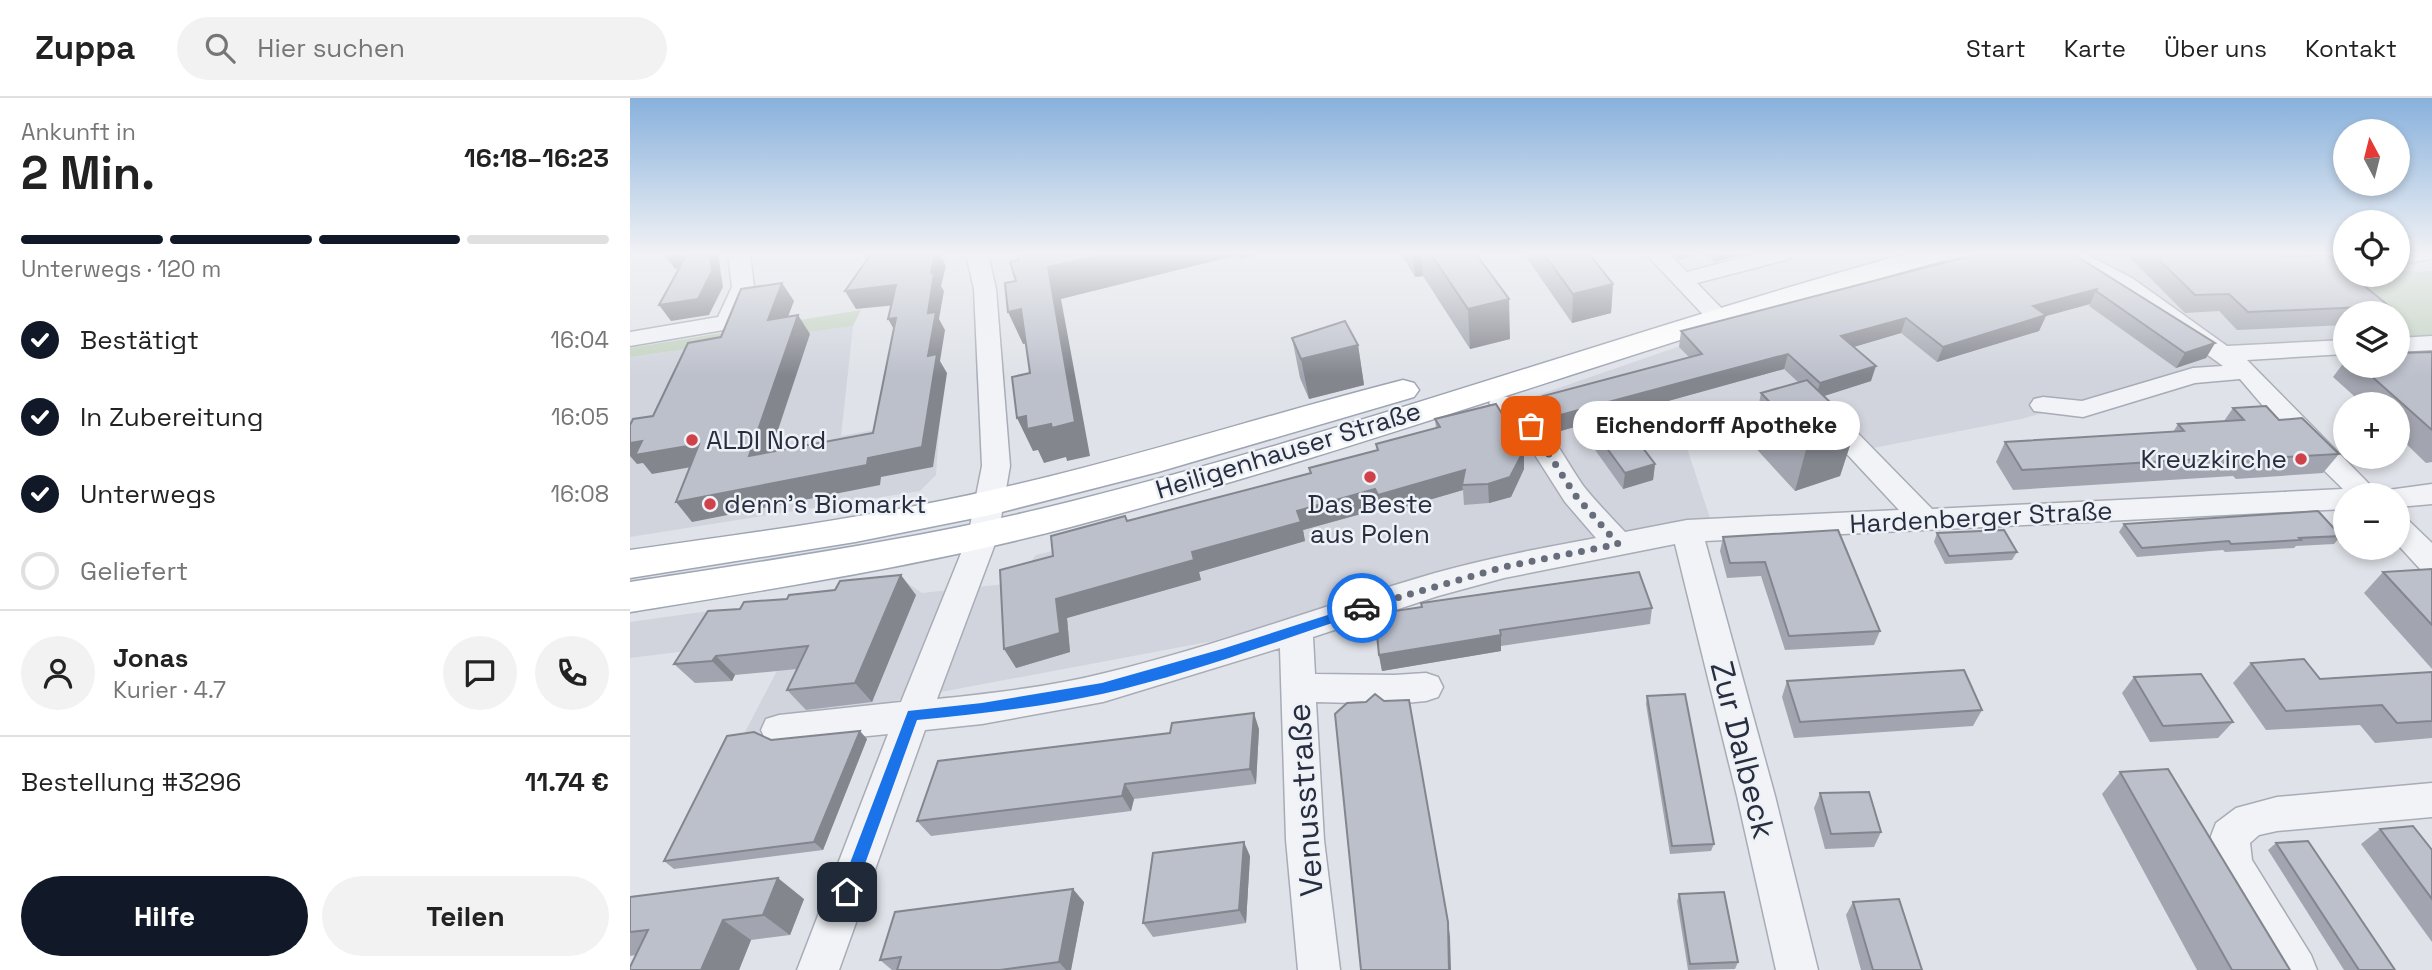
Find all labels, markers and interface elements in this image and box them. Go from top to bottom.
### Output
search box [177,17,667,80]
text: Zuppa [35,27,135,69]
icon: search [201,29,239,67]
text: Hier suchen [257,31,405,65]
text: Start [1966,33,2026,64]
text: Karte [2064,33,2126,64]
text: Über uns [2164,33,2267,64]
text: Kontakt [2305,33,2397,64]
text: Ankunft in [21,117,136,147]
north arrow [2333,119,2410,196]
map controls [2333,119,2410,560]
text: 16:18–16:23 [464,141,609,175]
text: 2 Min. [21,144,155,202]
button: locate [2333,210,2410,287]
text: Unterwegs · 120 m [21,254,221,284]
button: layers [2333,301,2410,378]
icon: check [21,321,59,359]
text: Bestätigt [80,323,199,357]
text: 16:04 [550,325,609,355]
button: + [2333,392,2410,469]
street label: Heiligenhauser Straße [1151,393,1425,507]
pin [1501,396,1561,456]
icon: check [21,398,59,436]
text: In Zubereitung [80,400,264,434]
text: 16:05 [551,402,609,432]
callout: Eichendorff Apotheke [1573,402,1860,450]
icon: bag [1512,407,1550,445]
text: Eichendorff Apotheke [1596,410,1837,440]
place label: ALDI Nord [706,423,826,457]
marker: ALDI Nord [684,432,700,448]
place label: Kreuzkirche [2140,442,2287,476]
marker: Kreuzkirche [2293,451,2309,467]
marker: Das Beste aus Polen [1362,469,1378,485]
icon: check [21,475,59,513]
text: Unterwegs [80,477,216,511]
text: 16:08 [550,479,609,509]
button: − [2333,483,2410,560]
place label: denn's Biomarkt [724,487,927,521]
place label: Das Beste aus Polen [1307,487,1433,551]
street label: Hardenberger Straße [1849,493,2113,541]
marker: denn's Biomarkt [702,496,718,512]
text: Geliefert [80,554,188,588]
courier [1327,573,1397,643]
icon: car [1343,589,1381,627]
button: person [21,636,95,710]
button: chat [443,636,517,710]
button: phone [535,636,609,710]
text: Jonas [113,641,188,675]
street label: Zur Dalbeck [1702,657,1784,843]
text: Kurier · 4.7 [113,675,226,705]
street label: Venusstraße [1278,702,1332,898]
text: Bestellung #3296 [21,765,241,799]
text: 11.74 € [525,765,609,799]
pin [817,862,877,922]
icon: home [828,873,866,911]
button: Hilfe [21,876,308,956]
button: Teilen [322,876,609,956]

